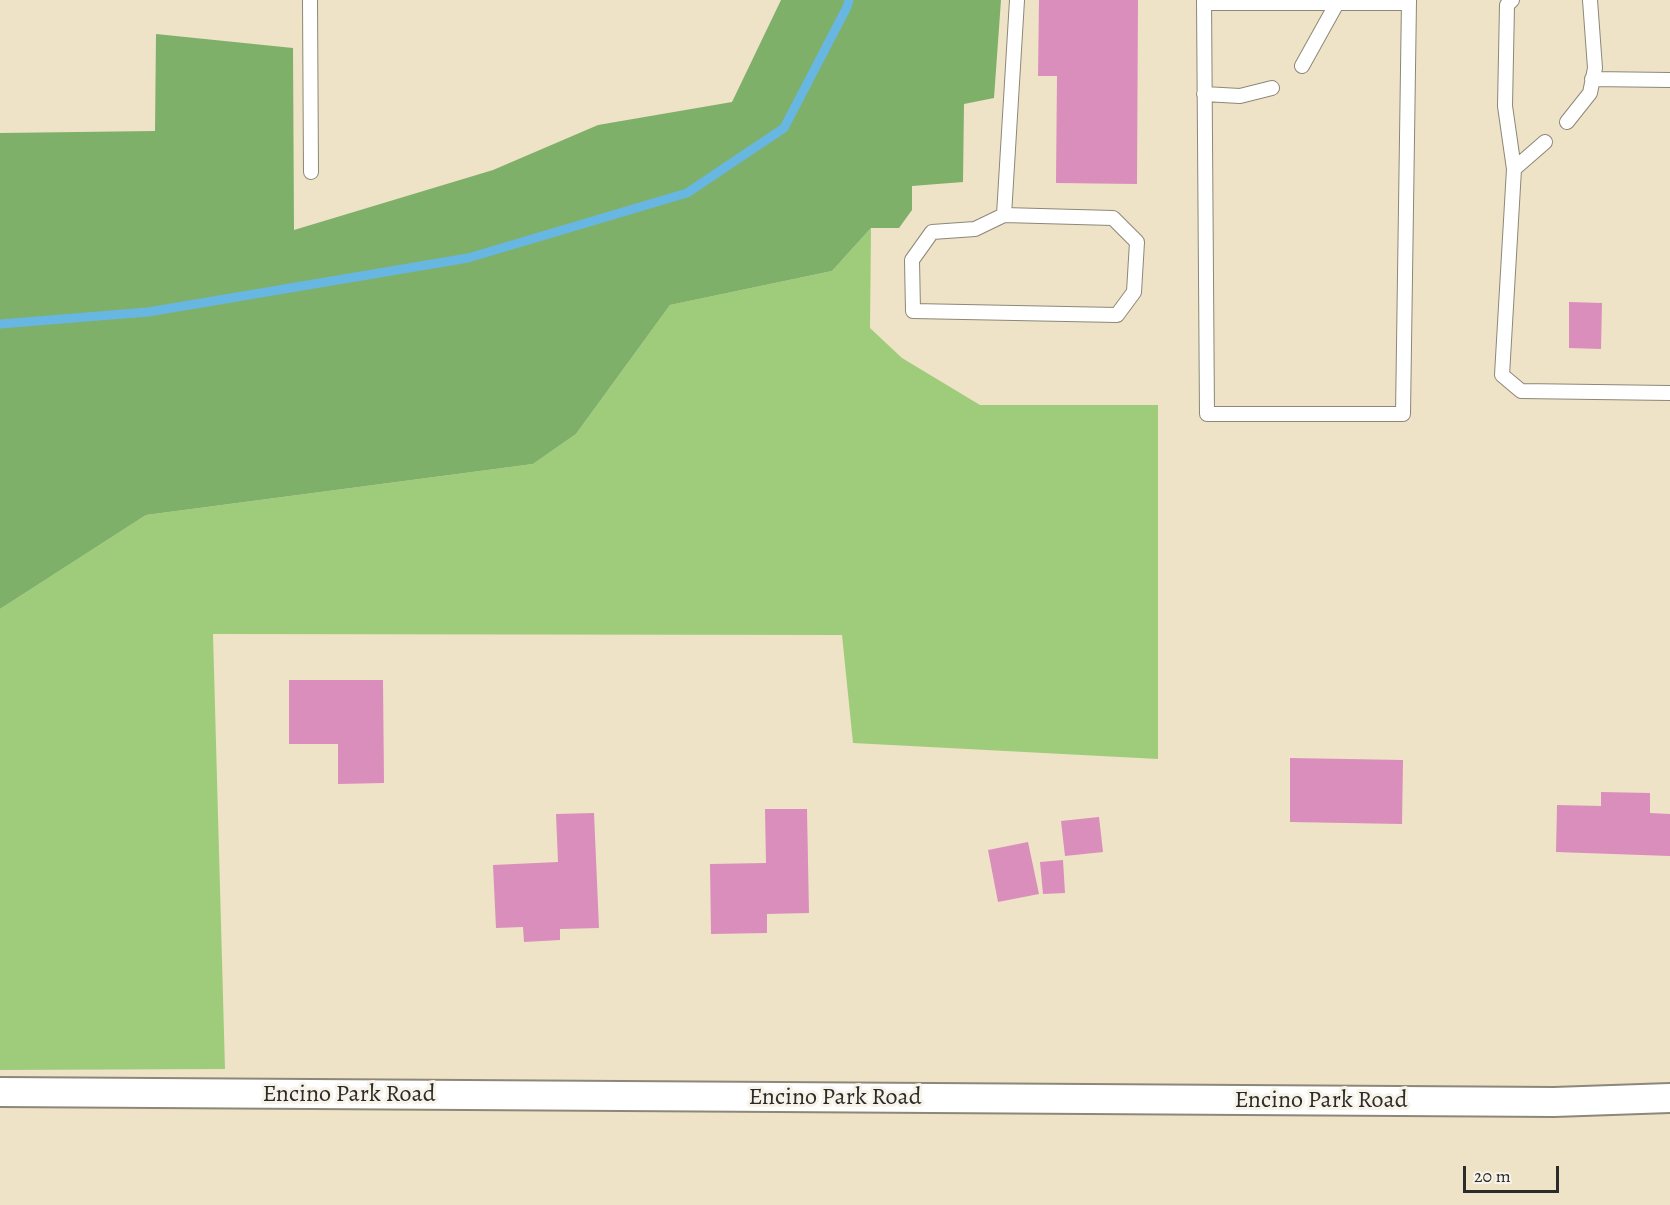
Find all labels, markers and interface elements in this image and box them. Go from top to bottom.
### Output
street label: Encino Park Road [262,1081,436,1109]
street label: Encino Park Road [748,1084,922,1112]
street label: Encino Park Road [1234,1087,1408,1115]
scale bar [1466,1154,1562,1192]
text: 20 m [1474,1164,1511,1188]

